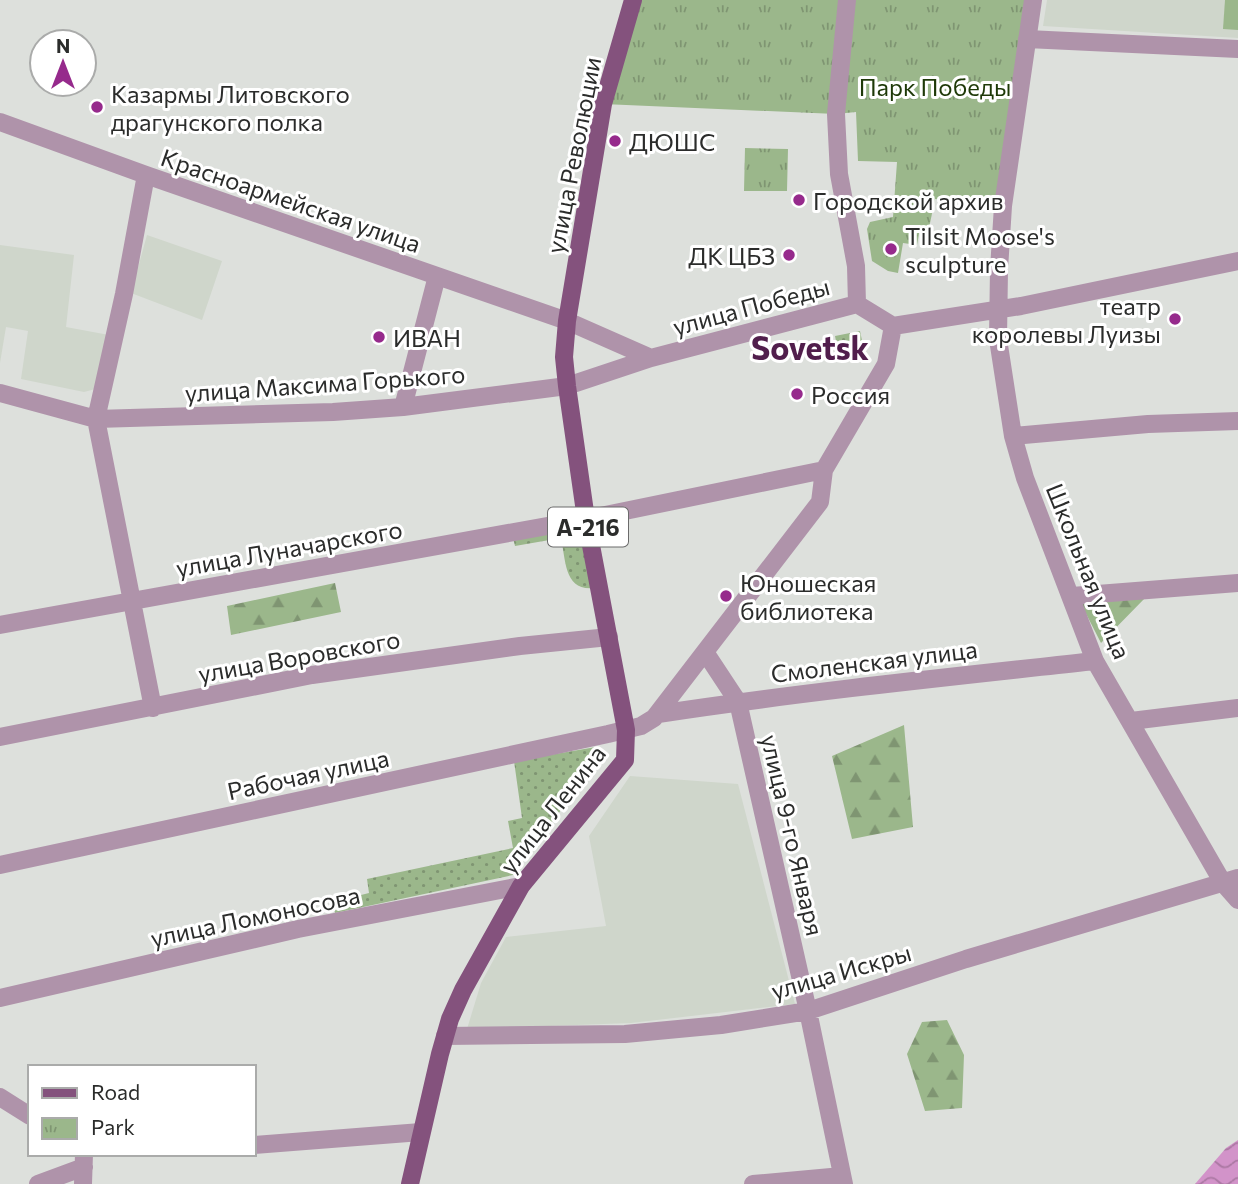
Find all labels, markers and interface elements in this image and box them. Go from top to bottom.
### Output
north arrow [28,28,98,98]
text: N [56,34,70,57]
street label: улица Революции [540,54,606,256]
park label: Парк Победы [859,72,1011,101]
place label: Казармы Литовского драгунского полка [111,79,350,136]
marker: Казармы Литовского драгунского полка [89,99,105,115]
place label: ДЮШС [629,127,715,156]
marker: ДЮШС [607,133,623,149]
street label: Красноармейская улица [157,142,425,258]
place label: Городской архив [813,186,1003,215]
marker: Городской архив [791,192,807,208]
place label: Tilsit Moose's sculpture [905,221,1055,278]
place label: ДК ЦБЗ [688,241,775,270]
marker: Tilsit Moose's sculpture [883,241,899,257]
marker: ДК ЦБЗ [781,247,797,263]
street label: улица Победы [669,271,833,341]
place label: театр королевы Луизы [972,291,1161,348]
marker: театр королевы Луизы [1167,311,1183,327]
place label: ИВАН [393,323,461,352]
district label: Sovetsk [751,327,870,367]
marker: ИВАН [371,329,387,345]
street label: улица Максима Горького [184,359,466,407]
place label: Россия [811,380,890,409]
marker: Россия [789,386,805,402]
street label: Школьная улица [1041,479,1137,663]
road number: А-216 [548,508,628,547]
street label: улица Луначарского [174,514,404,582]
place label: Юношеская библиотека [740,568,876,625]
marker: Юношеская библиотека [718,588,734,604]
street label: улица Воровского [196,624,402,688]
street label: Смоленская улица [769,634,979,688]
street label: улица 9-го Января [756,731,830,939]
street label: улица Ленина [493,739,611,879]
street label: Рабочая улица [225,743,391,805]
street label: улица Ломоносова [148,880,362,952]
street label: улица Искры [768,937,914,1005]
legend [28,1065,256,1156]
text: Road [91,1079,140,1104]
text: Park [91,1114,135,1139]

